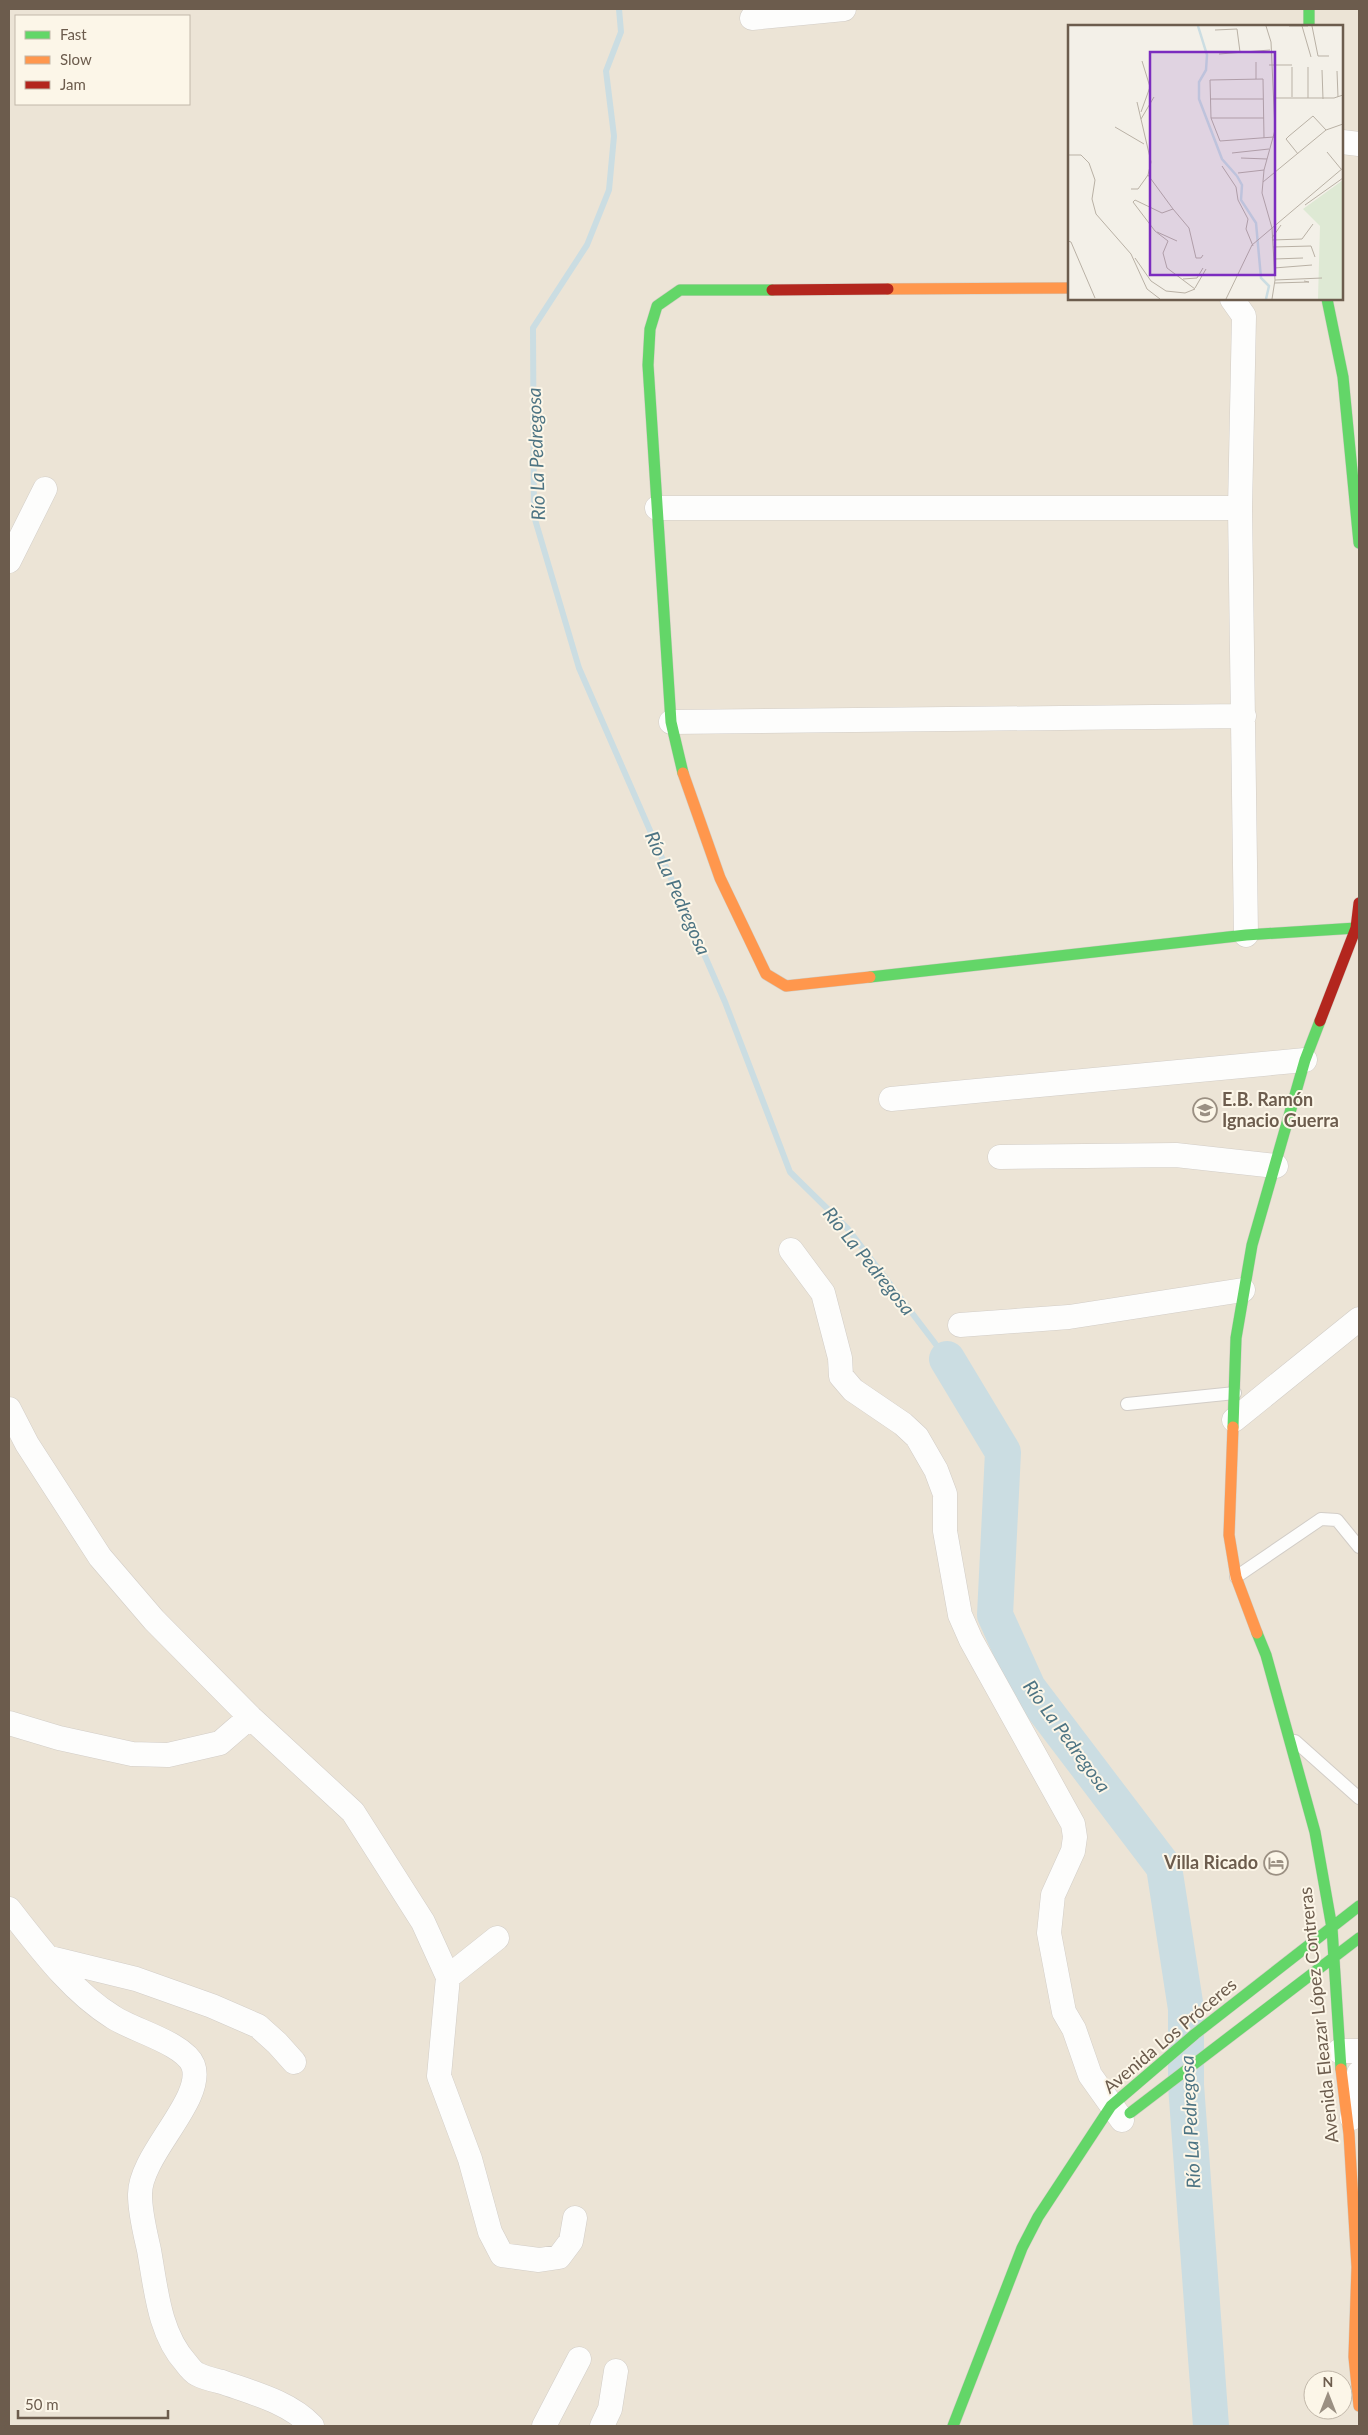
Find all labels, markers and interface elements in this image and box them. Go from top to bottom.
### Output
legend [15,15,190,105]
text: Fast [60,25,87,43]
inset map [1068,25,1343,300]
text: Slow [60,50,92,68]
text: Jam [60,75,86,93]
water label: Río La Pedregosa [522,387,549,521]
water label: Río La Pedregosa [641,827,716,958]
place label: E.B. Ramón Ignacio Guerra [1222,1088,1339,1131]
school or university icon: E.B. Ramón Ignacio Guerra [1192,1097,1218,1123]
water label: Río La Pedregosa [819,1202,920,1320]
water label: Río La Pedregosa [1019,1675,1116,1796]
hotel icon: Villa Ricado [1263,1850,1289,1876]
place label: Villa Ricado [1163,1851,1258,1873]
street label: Avenida Eleazar López Contreras [1294,1886,1342,2144]
street label: Avenida Los Próceres [1098,1973,1241,2098]
water label: Río La Pedregosa [1175,2055,1204,2189]
north arrow [1303,2370,1353,2420]
text: N [1323,2373,1333,2390]
scale bar [18,2388,168,2420]
text: 50 m [25,2395,59,2413]

